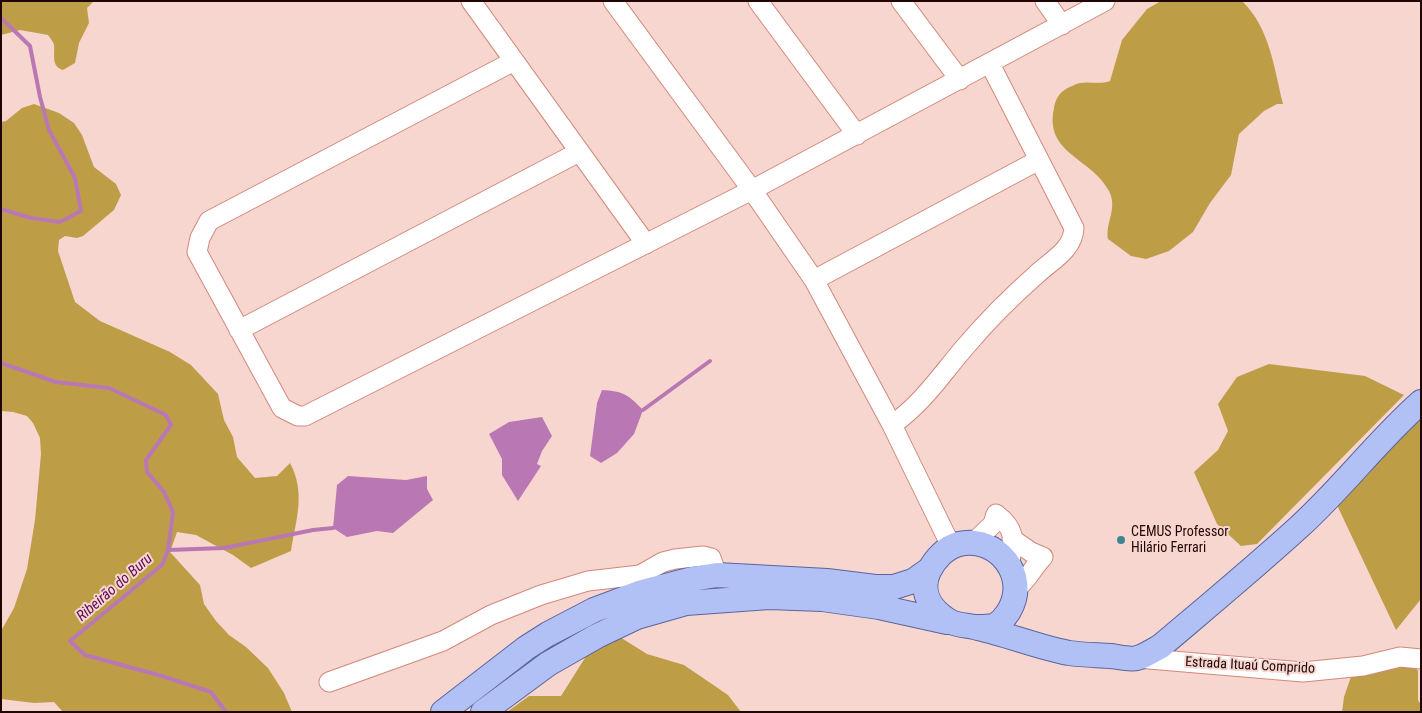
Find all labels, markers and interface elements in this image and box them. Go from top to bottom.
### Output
place label: CEMUS Professor Hilário Ferrari [1131,524,1229,556]
marker: CEMUS Professor Hilário Ferrari [1115,534,1127,546]
water label: Ribeirão do Buru [73,550,157,626]
street label: Estrada Ituaú Comprido [1185,654,1315,678]

